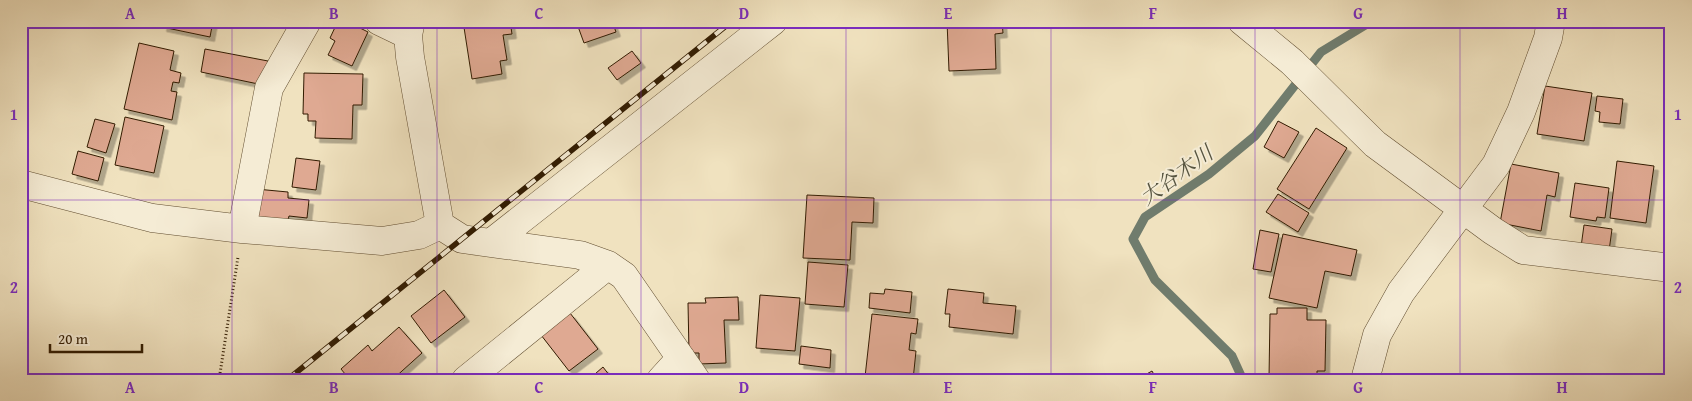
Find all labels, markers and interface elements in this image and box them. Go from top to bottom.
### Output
text: A [125,1,136,25]
text: B [329,1,339,25]
text: C [534,1,544,25]
text: D [739,1,749,25]
text: E [944,1,953,25]
text: F [1149,1,1157,25]
text: G [1353,1,1363,25]
text: H [1556,1,1568,25]
text: 1 [10,102,18,126]
text: 1 [1674,102,1682,126]
water label: 大谷木川 [1133,137,1221,212]
text: 2 [10,275,18,299]
text: 2 [1674,275,1682,299]
scale bar [50,321,142,353]
text: 20 m [58,328,89,349]
text: A [125,375,136,399]
text: B [329,375,339,399]
text: C [534,375,544,399]
text: D [739,375,749,399]
text: E [944,375,953,399]
text: F [1149,375,1157,399]
text: G [1353,375,1363,399]
text: H [1556,375,1568,399]

